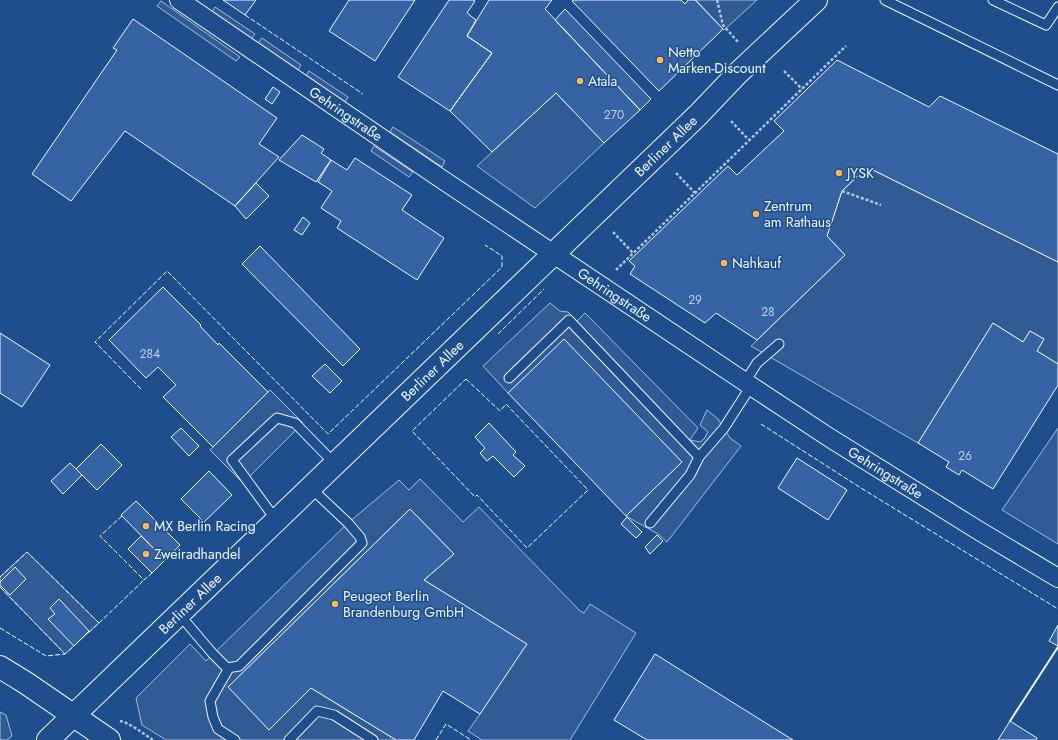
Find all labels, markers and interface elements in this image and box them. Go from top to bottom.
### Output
place label: Netto Marken-Discount [668,42,766,78]
marker: Netto Marken-Discount [655,55,665,65]
place label: Atala [588,71,617,91]
marker: Atala [575,76,585,86]
street label: Gehringstraße [305,82,387,146]
house number: 270 [604,106,624,124]
street label: Berliner Allee [630,111,702,181]
place label: JYSK [845,163,874,183]
marker: JYSK [834,168,844,178]
place label: Zentrum am Rathaus [764,196,831,232]
marker: Zentrum am Rathaus [751,209,761,219]
place label: Nahkauf [732,253,782,273]
marker: Nahkauf [719,258,729,268]
street label: Gehringstraße [574,263,655,327]
house number: 29 [688,291,702,309]
house number: 28 [761,303,775,321]
street label: Berliner Allee [396,335,468,406]
house number: 284 [140,345,160,363]
street label: Gehringstraße [844,442,927,503]
house number: 26 [958,447,972,465]
place label: MX Berlin Racing [154,516,256,536]
marker: MX Berlin Racing [141,521,151,531]
place label: Zweiradhandel [154,544,240,564]
marker: Zweiradhandel [141,549,151,559]
street label: Berliner Allee [154,568,226,639]
place label: Peugeot Berlin Brandenburg GmbH [343,586,464,622]
marker: Peugeot Berlin Brandenburg GmbH [330,599,340,609]

